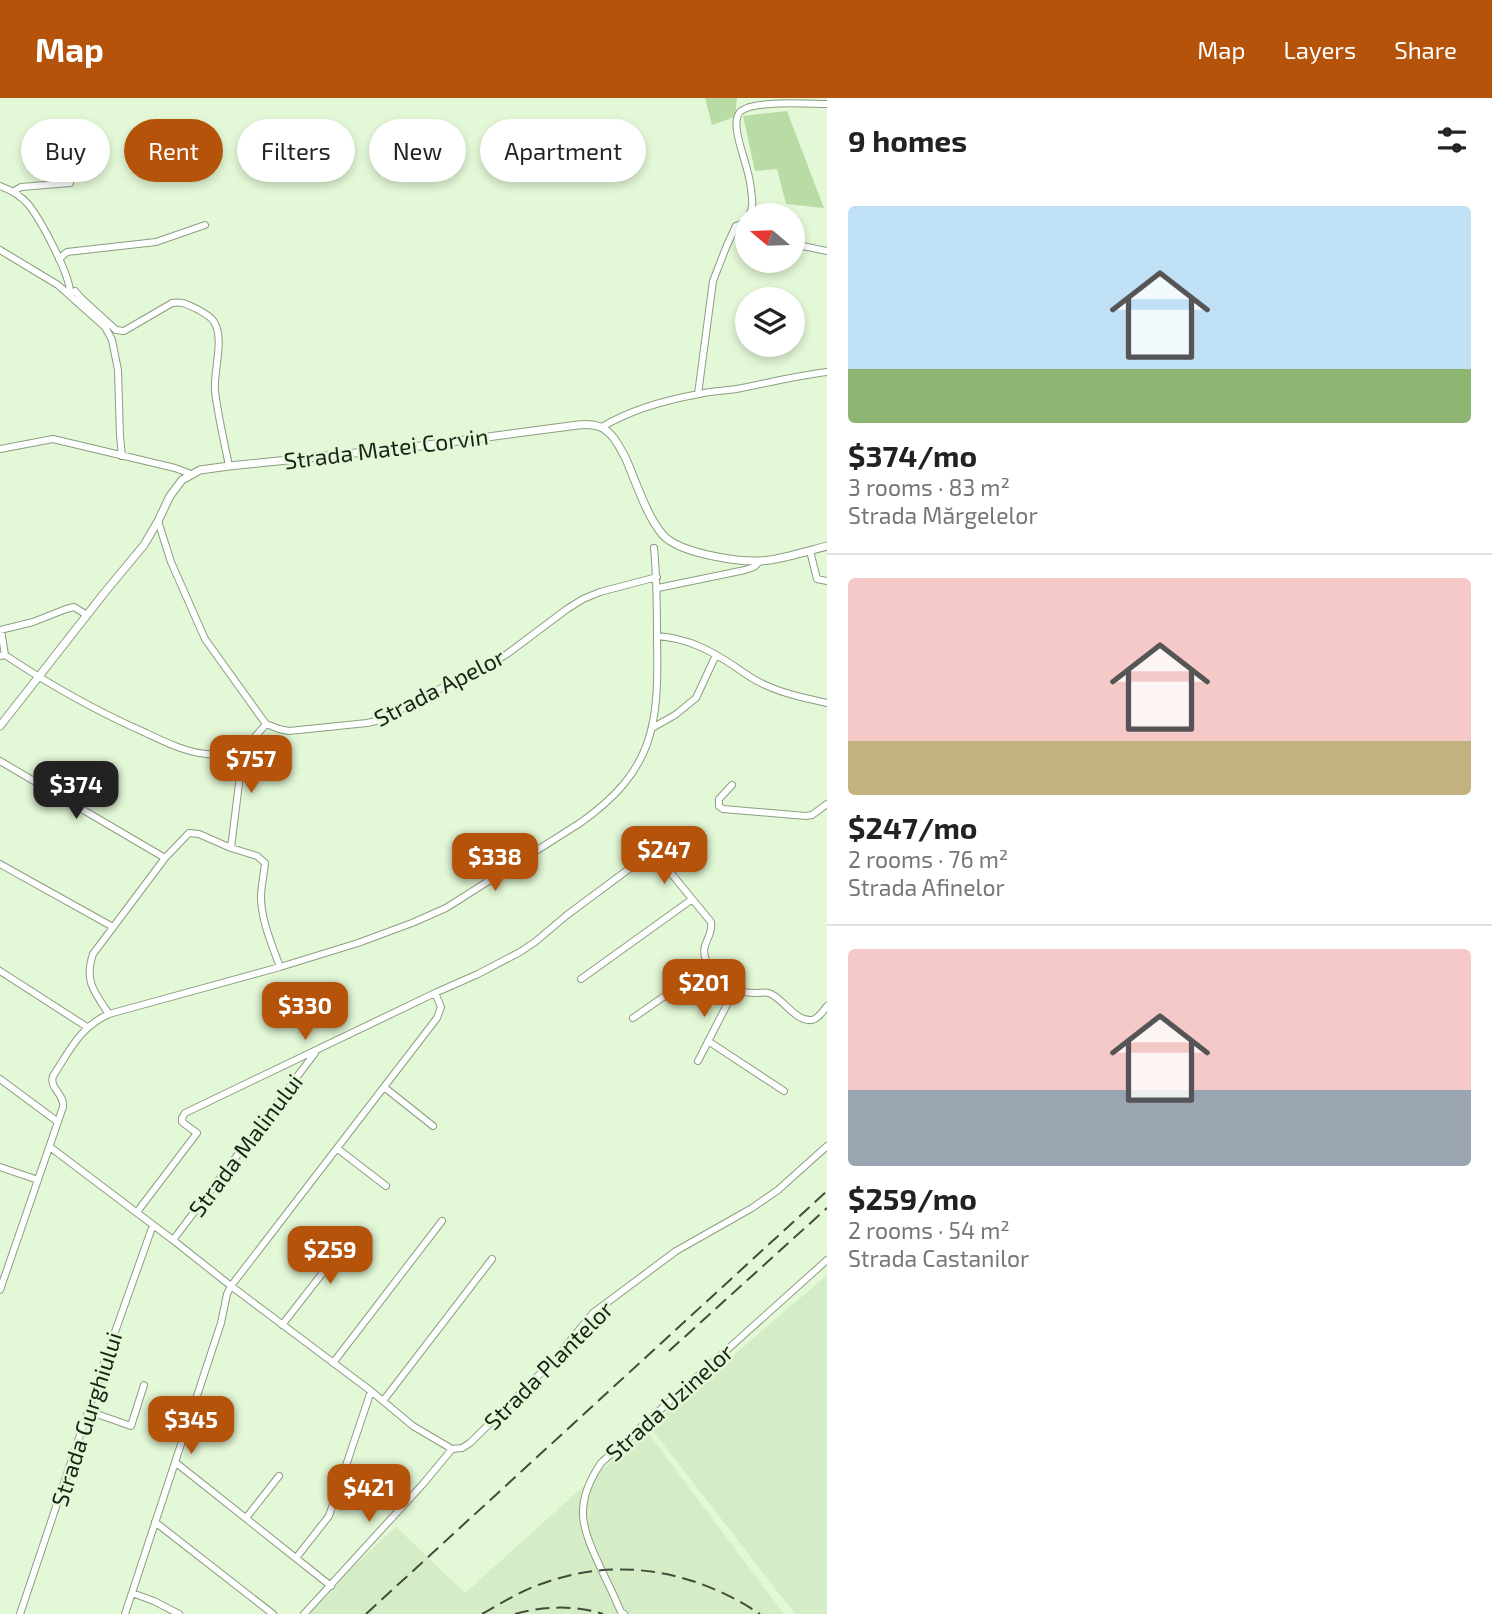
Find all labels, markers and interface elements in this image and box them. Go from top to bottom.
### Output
text: Map [35,29,104,69]
text: Map [1197,35,1245,64]
text: Layers [1283,35,1356,64]
text: Share [1394,35,1457,64]
chip: Buy [21,119,110,182]
chip: Rent [124,119,223,182]
chip: Filters [237,119,355,182]
chip: New [369,119,466,182]
chip: Apartment [480,119,646,182]
icon: filters [1433,121,1471,159]
text: 9 homes [848,122,967,158]
north arrow [735,203,805,273]
map controls [735,203,805,357]
icon: home [1097,252,1223,378]
button: layers [735,287,805,357]
street label: Strada Matei Corvin [282,422,490,474]
text: $374/mo [848,437,977,473]
text: 3 rooms · 83 m² [848,473,1010,501]
text: Strada Mărgelelor [848,501,1038,529]
icon: home [1097,624,1223,750]
street label: Strada Apelor [369,642,509,732]
pin: $757 [210,736,292,795]
text: $757 [226,744,276,772]
pin: $374 [35,762,117,821]
text: $374 [49,770,103,798]
text: $247/mo [848,809,978,845]
pin: $247 [623,826,705,886]
pin: $338 [454,834,536,893]
text: $247 [637,835,691,863]
text: $338 [468,842,522,870]
text: 2 rooms · 76 m² [848,845,1008,873]
text: Strada Afinelor [848,873,1005,901]
pin: $201 [663,960,745,1019]
text: $201 [678,968,730,996]
pin: $330 [264,982,346,1042]
text: $330 [278,991,332,1019]
icon: home [1097,995,1223,1121]
street label: Strada Malinului [182,1068,308,1222]
text: $259/mo [848,1180,977,1216]
text: 2 rooms · 54 m² [848,1216,1010,1244]
pin: $259 [289,1226,371,1286]
text: $259 [304,1235,356,1263]
text: Strada Castanilor [848,1244,1029,1272]
street label: Strada Plantelor [478,1295,618,1435]
street label: Strada Gurghiului [45,1328,127,1510]
street label: Strada Uzinelor [599,1337,739,1467]
pin: $345 [150,1396,232,1456]
text: $345 [164,1405,218,1433]
pin: $421 [328,1464,410,1524]
text: $421 [343,1473,395,1501]

